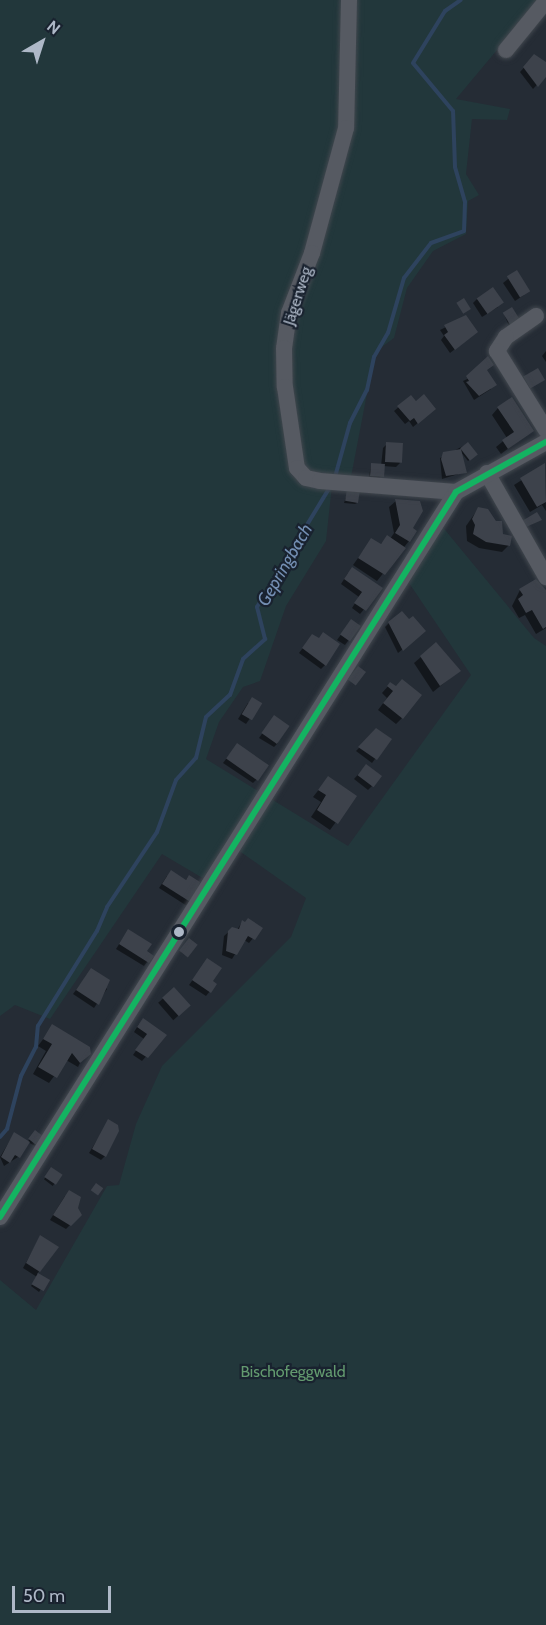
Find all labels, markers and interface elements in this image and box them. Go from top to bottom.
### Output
north arrow [12,12,72,72]
text: N [43,17,64,39]
street label: Jägerweg [280,264,316,328]
water label: Gepringbach [253,520,317,610]
unlabelled marker [173,926,185,938]
park label: Bischofeggwald [240,1362,346,1382]
scale bar [15,1574,114,1612]
text: 50 m [23,1585,65,1607]

